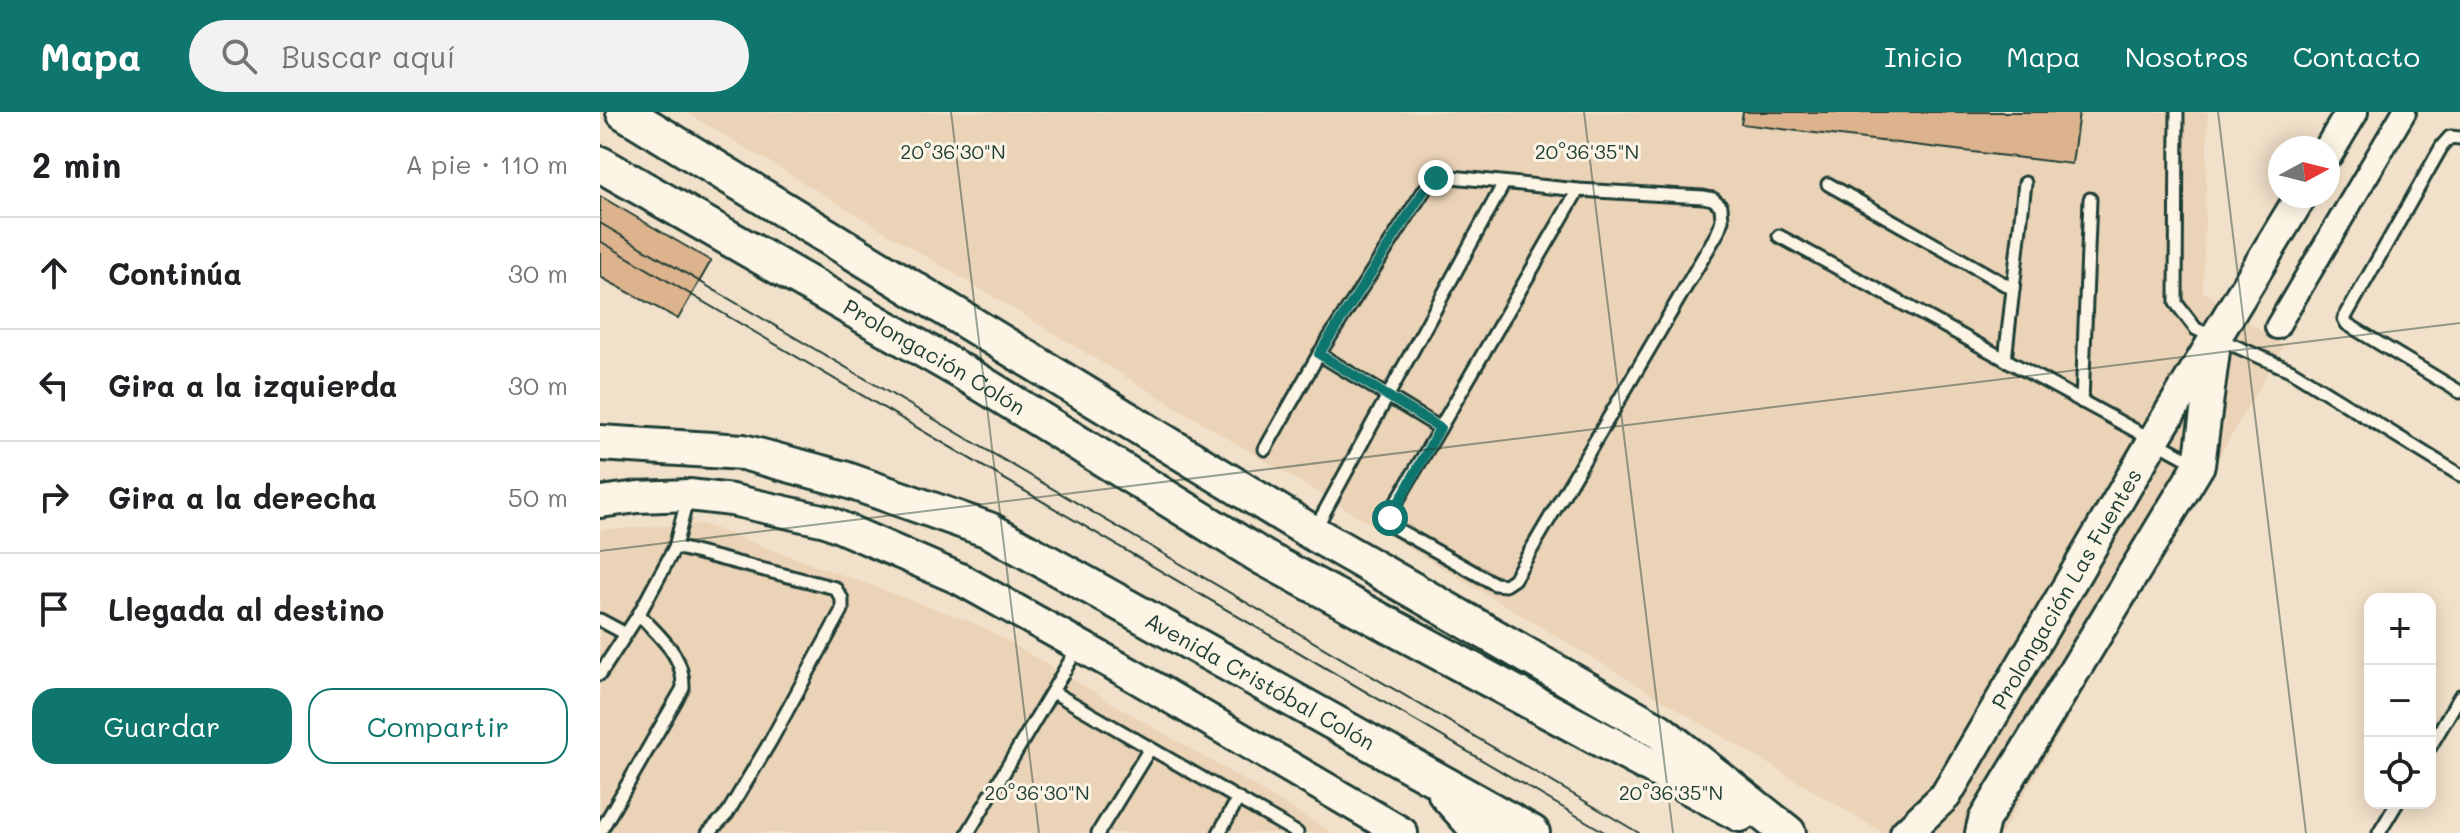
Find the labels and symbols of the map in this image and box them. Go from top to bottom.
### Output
north arrow [2268,136,2340,208]
text: 20°36'30"N [900,138,1006,164]
text: 20°36'35"N [1535,138,1639,164]
route end [1418,160,1454,196]
street label: Prolongación Colón [838,292,1031,421]
street label: Prolongación Las Fuentes [1984,463,2148,714]
route start [1372,500,1408,536]
street label: Avenida Cristóbal Colón [1140,605,1380,757]
text: 20°36'30"N [984,779,1090,805]
text: 20°36'35"N [1619,779,1723,805]

